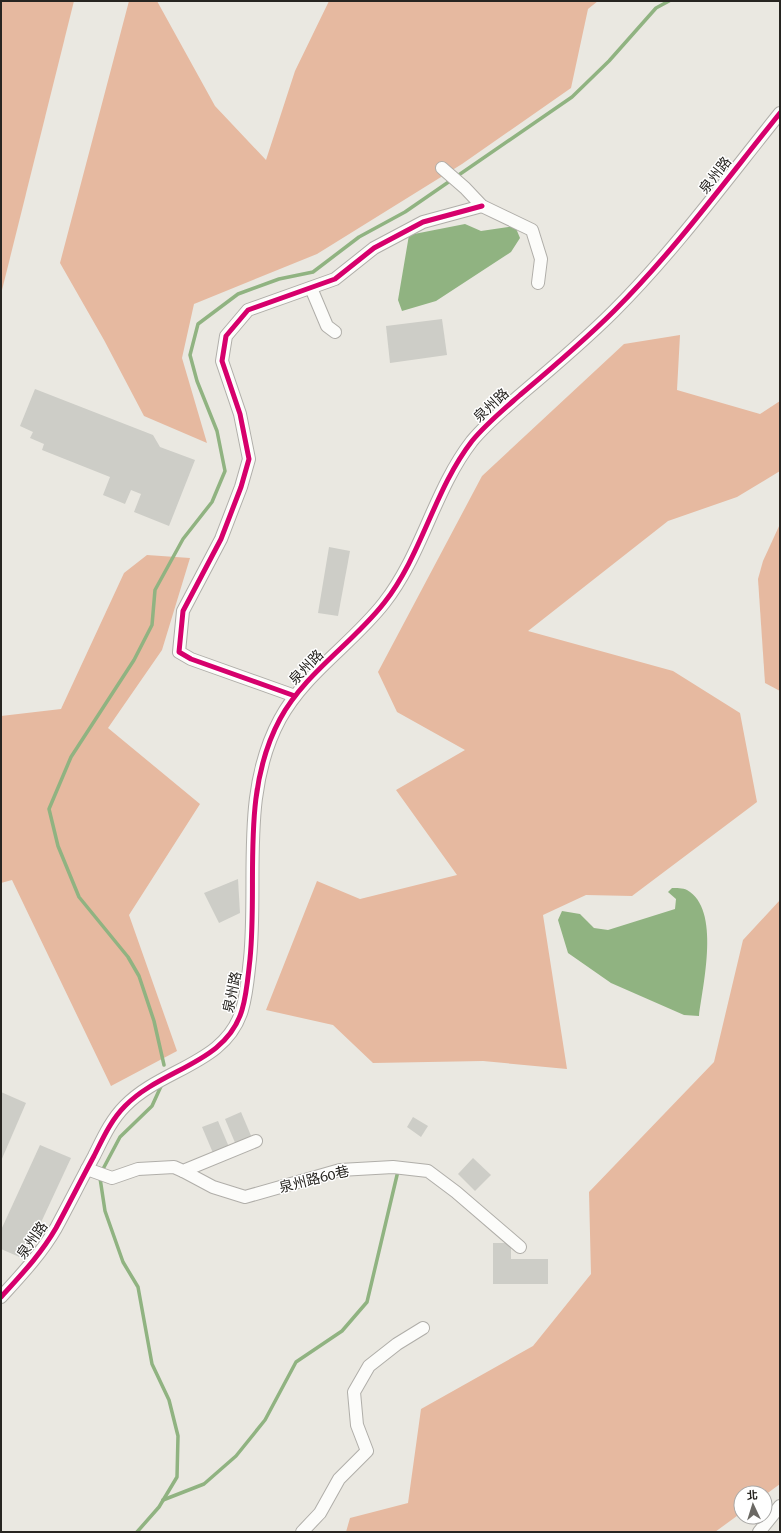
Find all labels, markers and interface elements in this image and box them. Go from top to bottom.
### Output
street label: 泉州路 [696,154,734,196]
street label: 泉州路 [470,385,512,425]
street label: 泉州路 [286,646,326,688]
street label: 泉州路 [220,970,244,1014]
street label: 泉州路60巷 [277,1163,351,1195]
street label: 泉州路 [13,1218,51,1262]
north arrow [733,1485,773,1525]
text: 北 [746,1489,758,1502]

